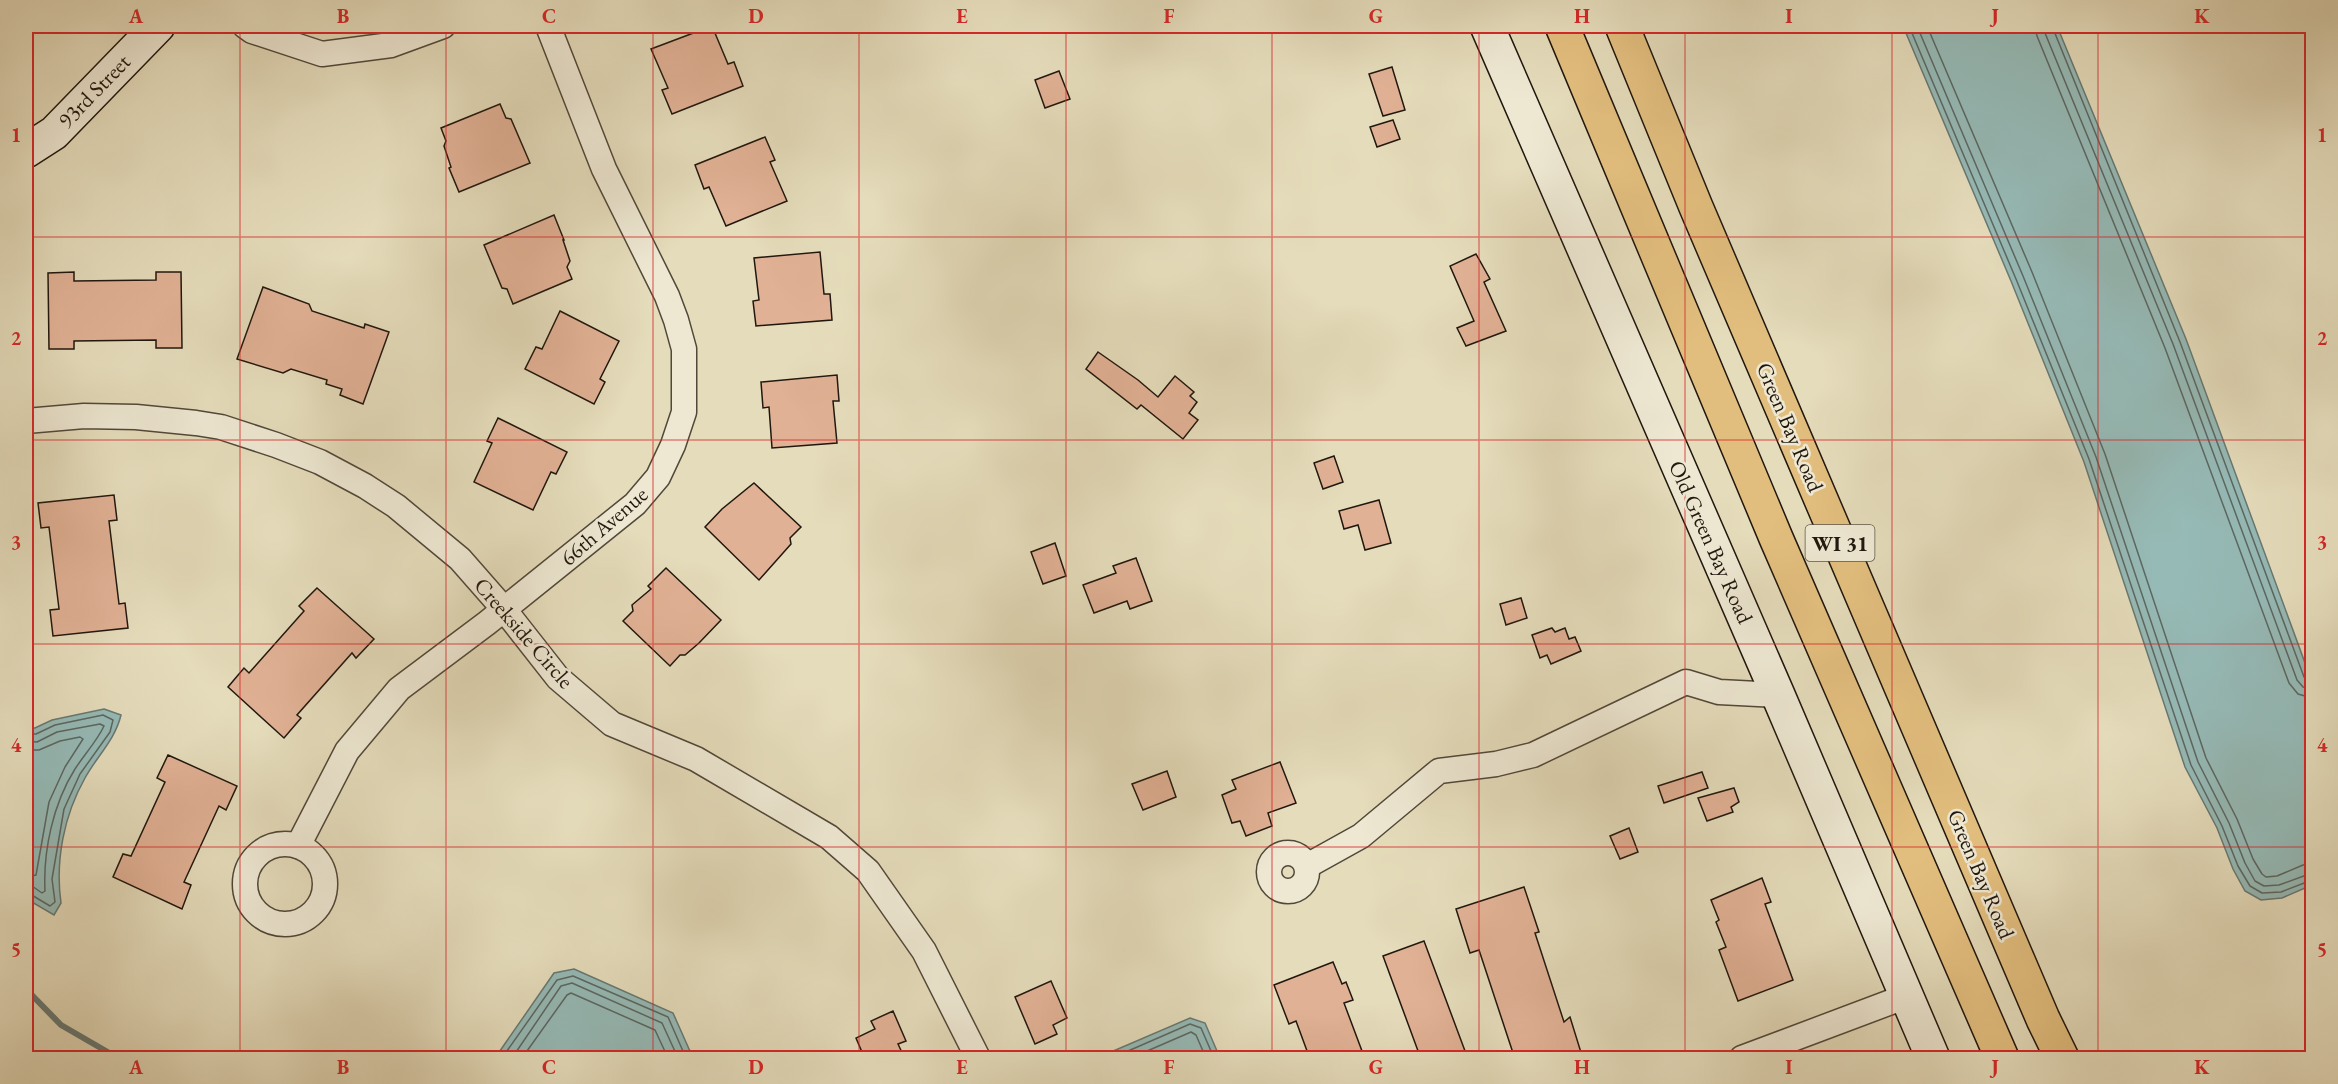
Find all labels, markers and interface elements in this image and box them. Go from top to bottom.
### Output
text: A [128,3,144,29]
text: B [337,3,349,29]
text: C [542,3,556,29]
text: D [748,3,764,29]
text: E [956,3,968,29]
text: F [1164,3,1175,29]
text: G [1369,3,1383,29]
text: H [1574,3,1590,29]
text: I [1785,3,1793,29]
text: J [1989,3,1999,29]
text: K [2194,3,2210,29]
street label: 93rd Street [51,48,137,134]
text: 1 [11,122,21,148]
text: 1 [2317,122,2327,148]
text: 2 [11,325,22,351]
text: 2 [2317,325,2328,351]
street label: Green Bay Road [1750,358,1831,497]
street label: Old Green Bay Road [1662,456,1760,629]
street label: 66th Avenue [554,480,654,572]
road number: WI 31 [1806,525,1874,561]
text: 3 [11,529,21,555]
text: 3 [2317,529,2327,555]
street label: Creekside Circle [468,571,580,695]
text: 4 [11,732,22,758]
text: 4 [2317,732,2328,758]
street label: Green Bay Road [1941,805,2022,944]
text: 5 [11,936,21,962]
text: 5 [2317,936,2327,962]
text: A [128,1054,144,1080]
text: B [337,1054,349,1080]
text: C [542,1054,556,1080]
text: D [748,1054,764,1080]
text: E [956,1054,968,1080]
text: F [1164,1054,1175,1080]
text: G [1369,1054,1383,1080]
text: H [1574,1054,1590,1080]
text: I [1785,1054,1793,1080]
text: J [1989,1054,1999,1080]
text: K [2194,1054,2210,1080]

